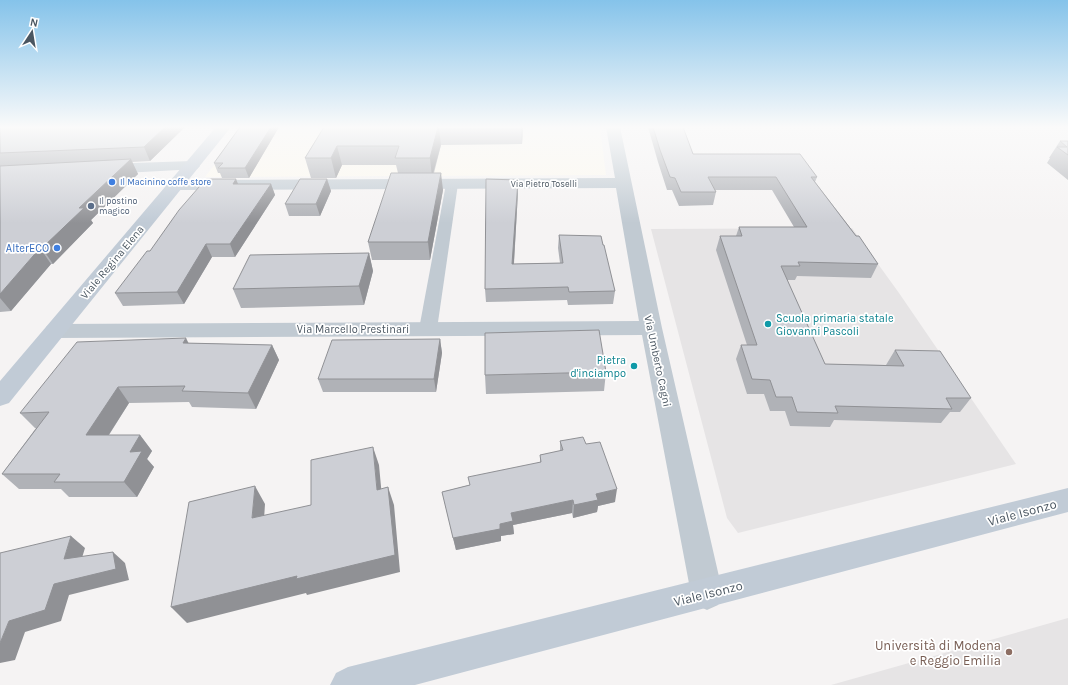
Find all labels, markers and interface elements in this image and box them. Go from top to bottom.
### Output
north arrow [12,12,52,52]
text: N [29,16,39,30]
marker: Il Macinino coffe store [107,177,117,187]
place label: Il Macinino coffe store [120,177,211,187]
street label: Via Pietro Toselli [511,179,577,189]
place label: Il postino magico [99,196,138,216]
marker: Il postino magico [86,201,96,211]
street label: Viale Regina Elena [78,223,147,302]
place label: AlterECO [6,242,49,255]
marker: AlterECO [52,243,62,253]
place label: Scuola primaria statale Giovanni Pascoli [776,312,894,338]
street label: Via Umberto Cagni [641,314,674,408]
marker: Scuola primaria statale Giovanni Pascoli [763,319,773,329]
street label: Via Marcello Prestinari [297,323,409,336]
place label: Pietra d'inciampo [570,354,626,380]
marker: Pietra d'inciampo [629,361,639,371]
street label: Viale Isonzo [986,496,1058,529]
street label: Viale Isonzo [672,578,744,609]
place label: Università di Modena e Reggio Emilia [875,638,1001,668]
marker: Università di Modena e Reggio Emilia [1004,647,1014,657]

